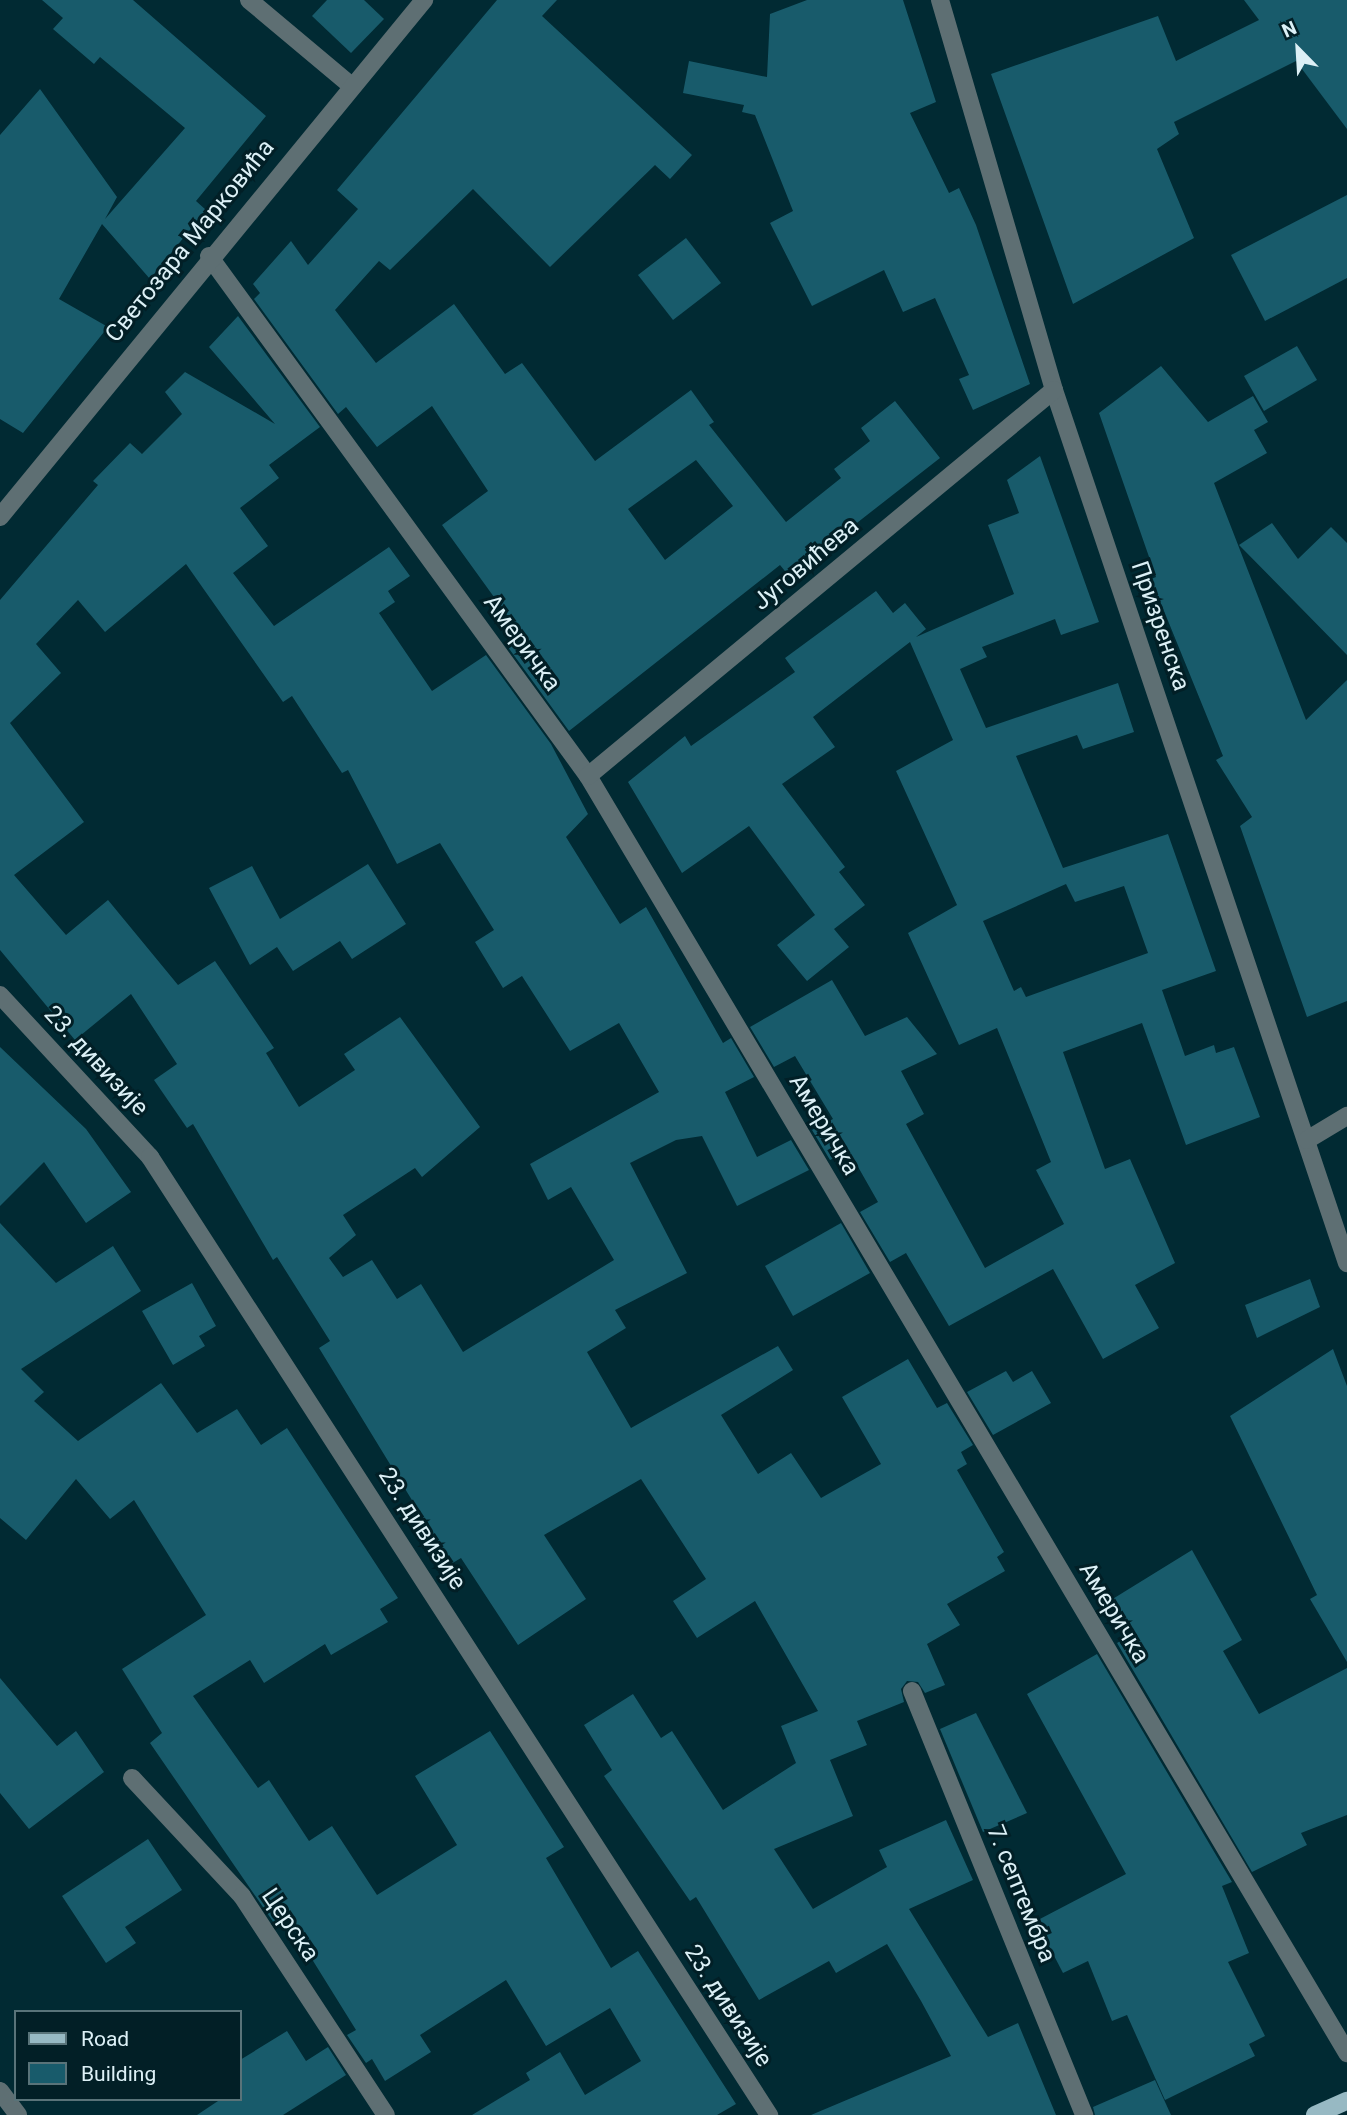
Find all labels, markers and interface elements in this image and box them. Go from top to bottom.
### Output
north arrow [1263,14,1333,84]
text: N [1278,16,1300,43]
street label: Светозара Марковића [99,134,281,348]
street label: Југовићева [747,512,865,616]
street label: Призренска [1124,557,1196,695]
street label: Америчка [477,589,567,697]
street label: 23. дивизије [38,1000,154,1122]
street label: Америчка [783,1069,865,1181]
street label: 23. дивизије [372,1463,472,1595]
street label: Америчка [1073,1557,1155,1669]
street label: 7. септембра [980,1821,1062,1967]
street label: Церска [255,1883,325,1967]
street label: 23. дивизије [678,1940,778,2072]
legend [14,2010,242,2101]
text: Road [81,2027,129,2051]
text: Building [81,2062,156,2086]

